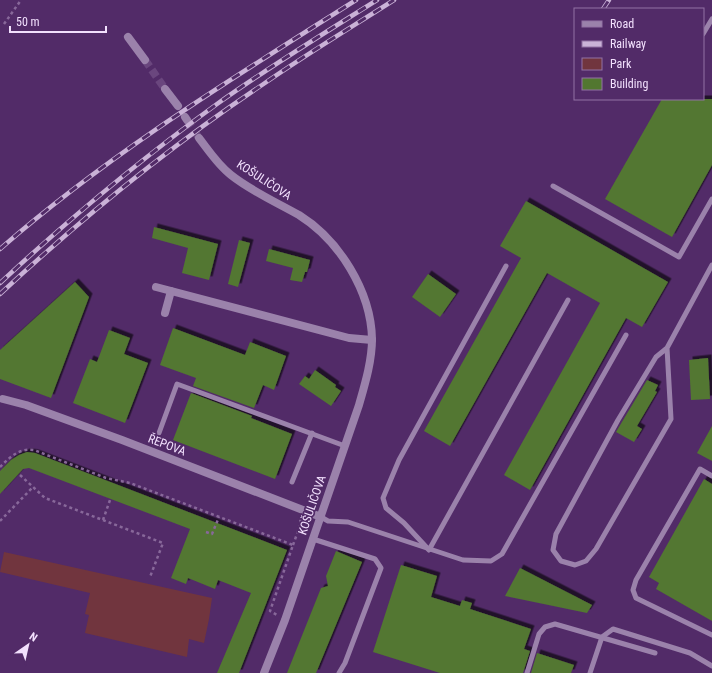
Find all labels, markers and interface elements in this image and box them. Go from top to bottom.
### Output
scale bar [10,8,106,34]
legend [574,8,704,100]
text: 50 m [16,15,40,29]
text: Road [610,17,634,31]
text: Railway [610,37,646,51]
text: Park [610,57,632,71]
text: Building [610,77,648,91]
street label: KOŠULIČOVA [234,156,295,203]
street label: ŘEPOVA [146,430,188,459]
street label: KOŠULIČOVA [294,473,329,537]
north arrow [8,625,48,665]
text: N [27,630,40,645]

